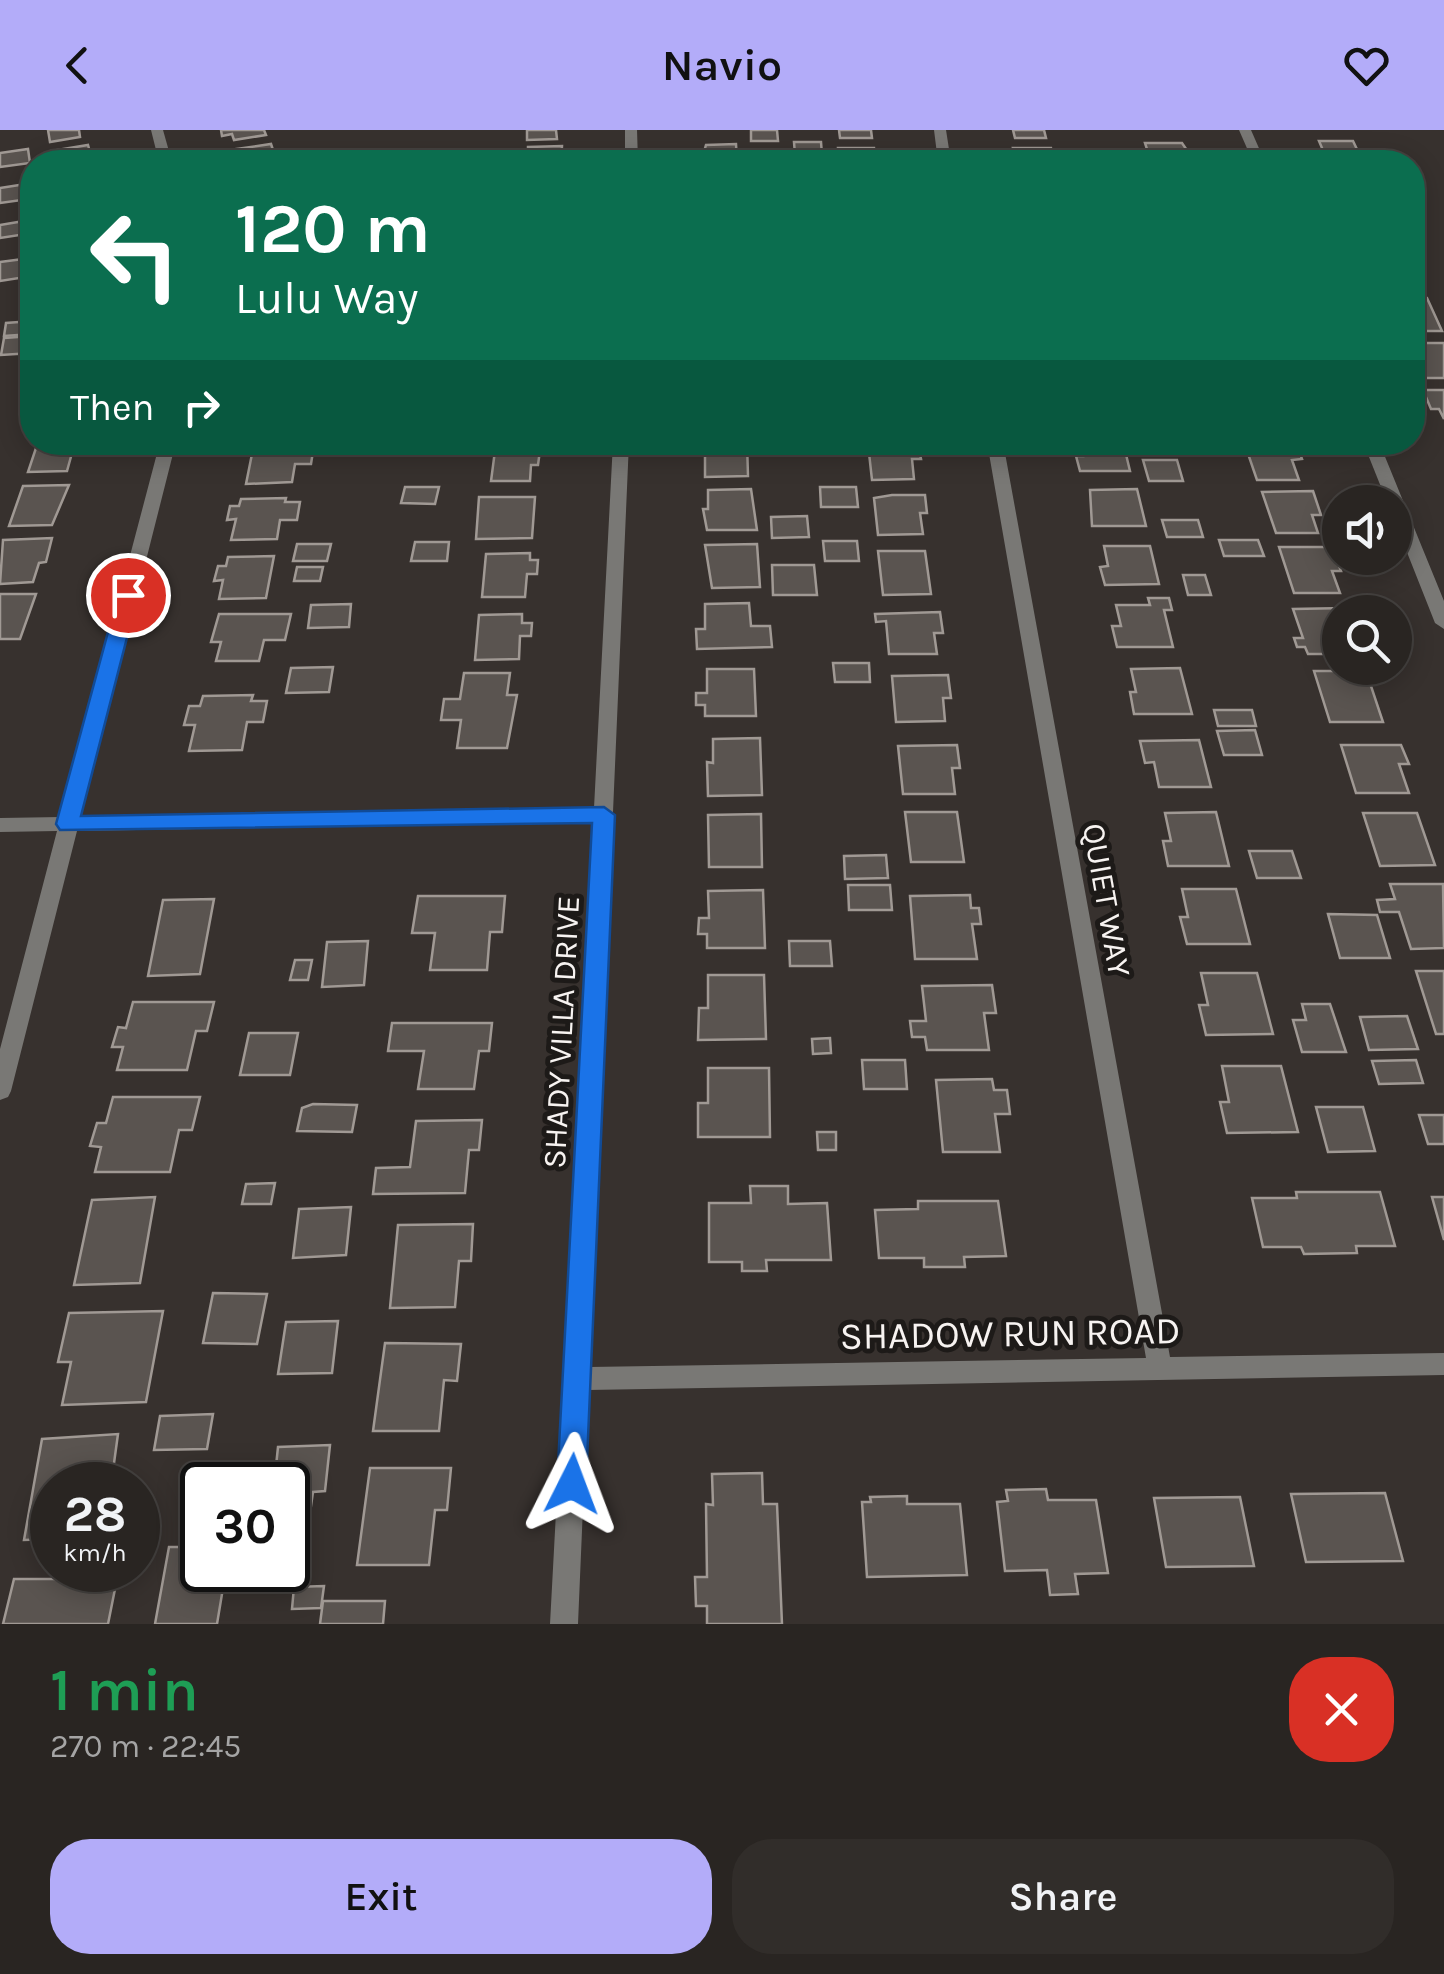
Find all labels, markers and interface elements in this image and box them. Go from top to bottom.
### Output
icon: back [50,38,105,93]
icon: heart [1339,38,1394,93]
text: Navio [662,39,782,91]
text: 120 m [235,188,431,270]
icon: left [70,190,200,320]
text: Lulu Way [235,272,418,324]
icon: right [174,380,229,435]
text: Then [70,385,154,430]
map controls [1322,485,1412,685]
button: sound [1322,485,1412,575]
pin [86,553,171,638]
icon: arrive [101,568,156,623]
button: search [1322,595,1412,685]
street label: QUIET WAY [1075,821,1138,980]
street label: SHADY VILLA DRIVE [536,895,587,1169]
street label: SHADOW RUN ROAD [839,1308,1181,1359]
position arrow [520,1432,624,1536]
speed limit sign: 30 [180,1462,310,1592]
text: 28 [64,1485,126,1544]
text: km/h [63,1538,127,1567]
text: 1 min [50,1655,199,1725]
button: close [1289,1657,1394,1762]
text: 270 m · 22:45 [50,1728,241,1765]
button: Exit [50,1839,712,1954]
button: Share [732,1839,1394,1954]

